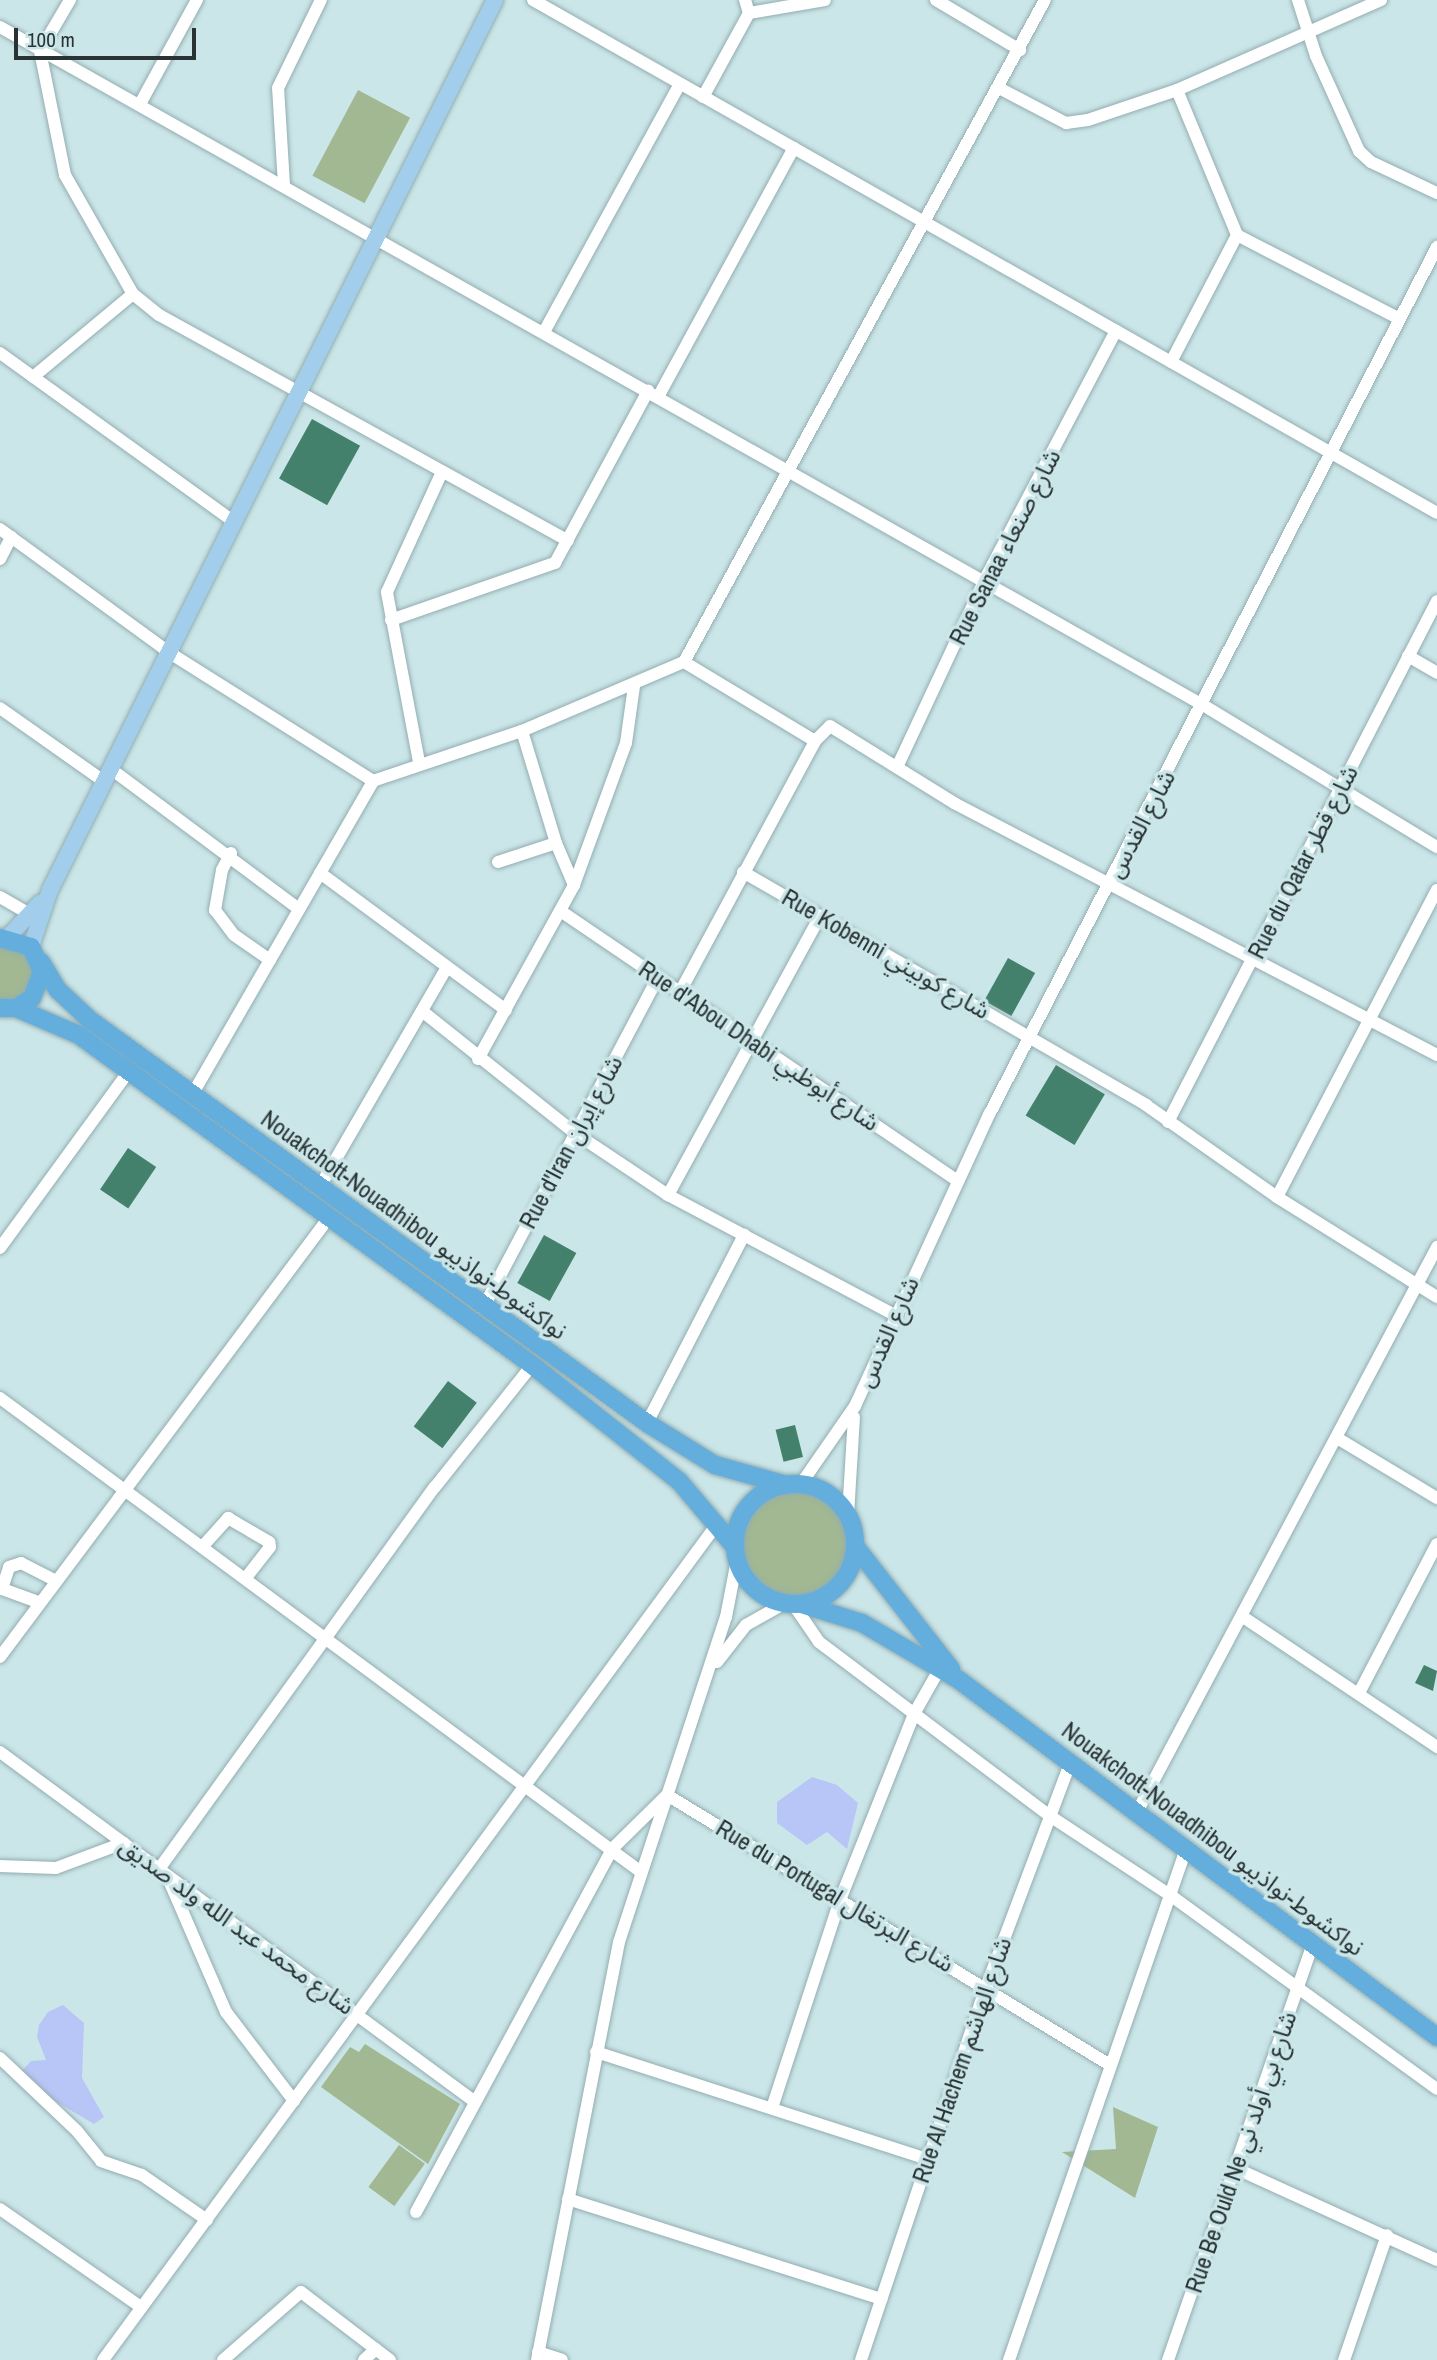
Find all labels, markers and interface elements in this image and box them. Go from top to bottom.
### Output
scale bar [18,14,200,58]
text: 100 m [27,25,75,54]
street label: Rue Sanaa شارع صنعاء [943,444,1067,650]
street label: Rue du Qatar شارع قطر [1242,761,1364,963]
street label: شارع القدس [1101,765,1181,883]
street label: Rue Kobenni شارع كوبيني [777,883,995,1025]
street label: Rue d'Abou Dhabi شارع أبوظبي [633,955,885,1137]
street label: Rue d'Iran شارع إيران [513,1051,629,1233]
street label: Nouakchott-Nouadhibou نواكشوط-نواذيبو [255,1104,573,1346]
street label: شارع القدس [851,1272,925,1392]
street label: Nouakchott-Nouadhibou نواكشوط-نواذيبو [1056,1716,1370,1962]
street label: Rue du Portugal شارع البرتغال [711,1814,959,1978]
street label: شارع محمد عبد الله ولد صديق [114,1831,360,2021]
street label: Rue Al Hachem شارع الهاشم [906,1933,1018,2187]
street label: Rue Be Ould Ne شارع بي أولد ني [1179,2008,1303,2296]

